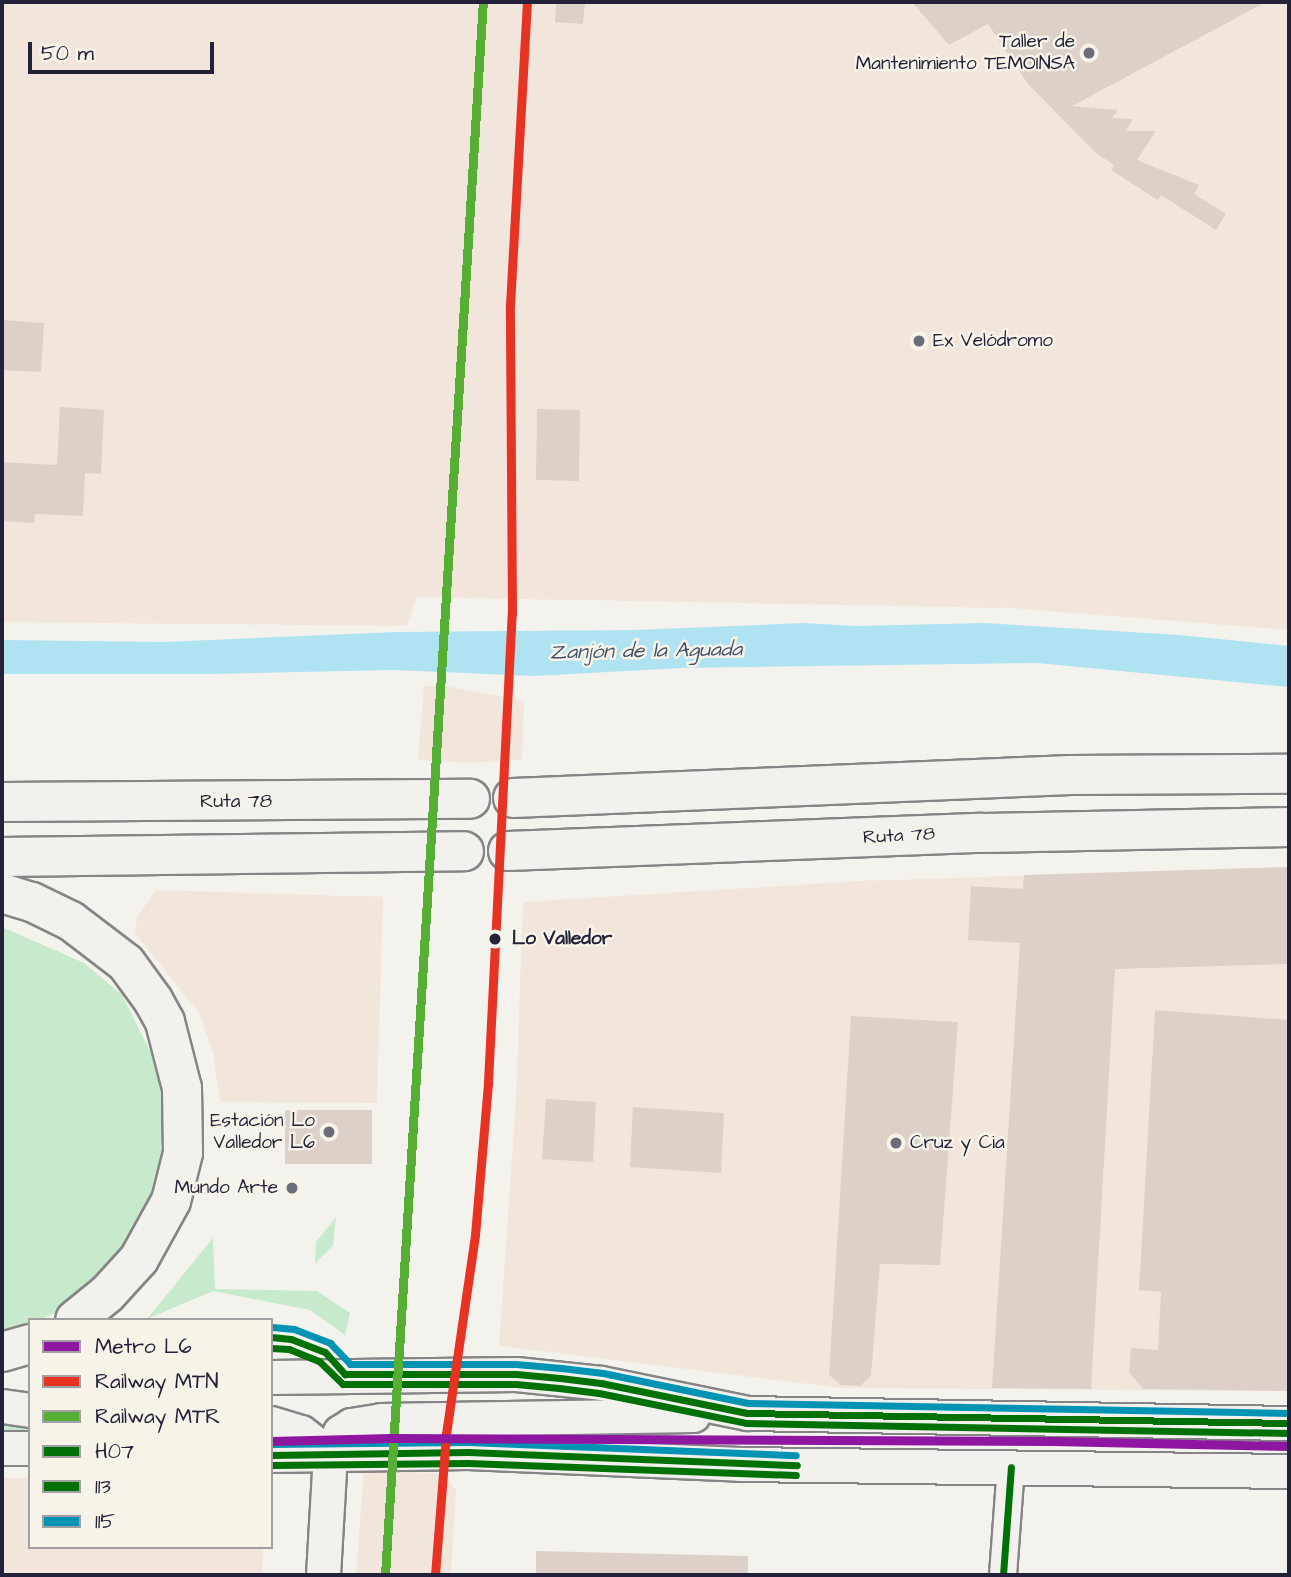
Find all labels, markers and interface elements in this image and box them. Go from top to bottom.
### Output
scale bar [32,28,217,72]
place label: Taller de Mantenimiento TEMOINSA [856,31,1075,75]
text: 50 m [41,39,94,68]
marker: Taller de Mantenimiento TEMOINSA [1081,45,1097,61]
place label: Ex Velódromo [933,330,1053,352]
marker: Ex Velódromo [911,333,927,349]
water label: Zanjón de la Aguada [550,637,742,665]
street label: Ruta 78 [200,791,272,813]
street label: Ruta 78 [862,823,936,849]
marker: Lo Valledor [484,928,506,950]
place label: Lo Valledor [512,928,612,950]
place label: Estación Lo Valledor L6 [210,1110,315,1154]
marker: Estación Lo Valledor L6 [321,1124,337,1140]
place label: Cruz y Cia [910,1132,1005,1154]
marker: Cruz y Cia [888,1135,904,1151]
place label: Mundo Arte [174,1177,278,1199]
marker: Mundo Arte [284,1180,300,1196]
legend [28,1318,273,1549]
text: Metro L6 [95,1332,192,1361]
text: Railway MTN [95,1367,218,1396]
text: Railway MTR [95,1402,220,1431]
text: H07 [95,1437,134,1466]
text: 113 [95,1472,111,1501]
text: 115 [95,1507,115,1536]

